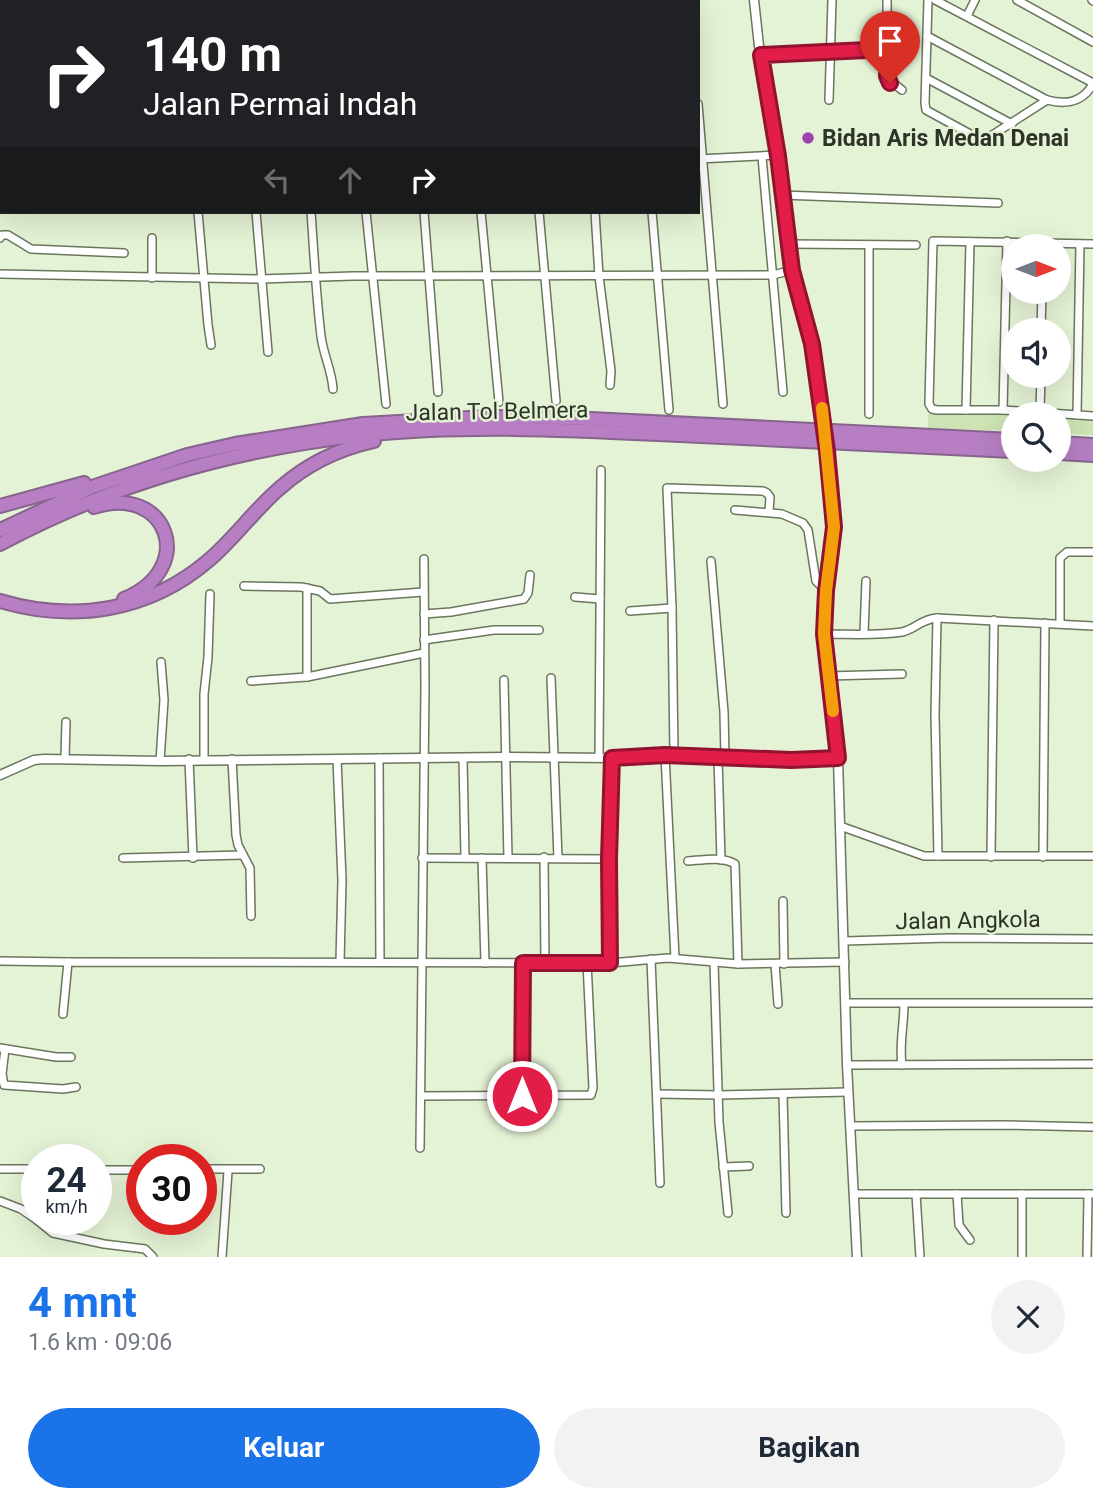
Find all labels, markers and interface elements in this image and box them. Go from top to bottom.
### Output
pin [860,11,920,83]
icon: arrive [871,22,909,60]
text: 140 m [143,26,282,83]
icon: right [28,28,119,119]
text: Jalan Permai Indah [143,85,417,123]
place label: Bidan Aris Medan Denai [822,125,1069,152]
marker: Bidan Aris Medan Denai [800,130,816,146]
icon: left [258,161,296,199]
icon: ahead [331,161,369,199]
icon: right [404,161,442,199]
north arrow [1001,234,1071,304]
map controls [1001,234,1071,472]
button: sound [1001,318,1071,388]
street label: Jalan Tol Belmera [405,396,589,427]
button: search [1001,402,1071,472]
street label: Jalan Angkola [895,906,1041,935]
position arrow [485,1059,559,1133]
speed limit sign: 30 [126,1144,217,1235]
text: 24 [46,1160,87,1201]
text: km/h [45,1196,88,1217]
text: 4 mnt [28,1278,137,1327]
button: close [991,1280,1065,1354]
text: 1.6 km · 09:06 [28,1329,172,1356]
button: Keluar [28,1408,540,1488]
button: Bagikan [554,1408,1065,1488]

